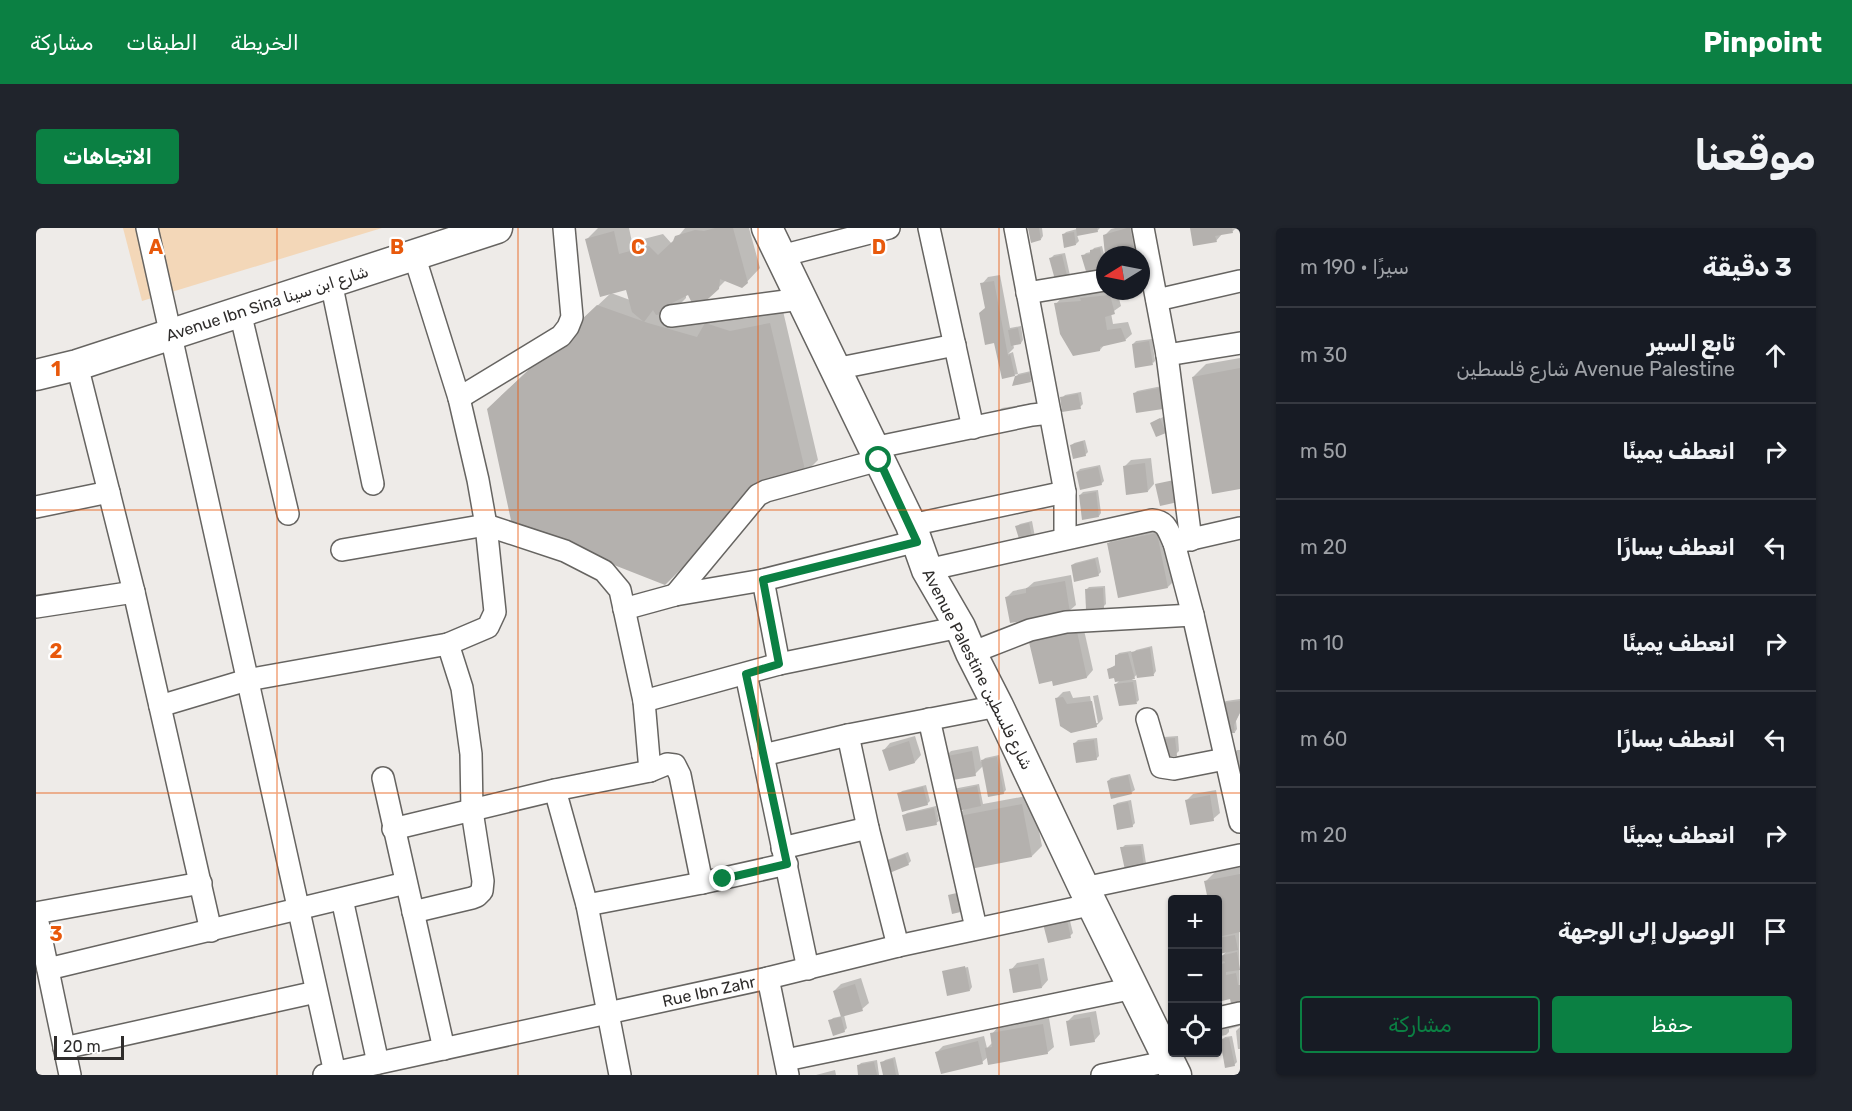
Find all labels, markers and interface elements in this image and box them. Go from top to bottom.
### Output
text: Pinpoint [1703,26,1822,59]
text: مشاركة [30,30,93,55]
text: الطبقات [126,30,198,55]
text: الخريطة [231,30,299,55]
button: الاتجاهات [36,129,179,184]
text: موقعنا [1694,131,1816,181]
text: A [149,235,164,259]
text: B [390,235,404,259]
text: C [631,235,645,259]
text: D [872,235,886,259]
north arrow [1096,246,1150,300]
text: 3 دقيقة [1703,252,1792,283]
text: سيرًا · 190 m [1300,255,1409,279]
street label: Avenue Ibn Sina شارع ابن سينا [164,262,371,347]
text: تابع السير [1647,330,1735,357]
icon: ahead [1759,339,1792,372]
text: 30 m [1300,343,1347,367]
text: 1 [51,357,61,381]
text: Avenue Palestine شارع فلسطين [1457,357,1735,381]
icon: right [1759,435,1792,468]
text: انعطف يمينًا [1622,438,1735,465]
text: 50 m [1300,439,1347,463]
route start [865,446,891,472]
icon: left [1759,531,1792,564]
text: انعطف يسارًا [1616,534,1735,561]
text: 20 m [1300,535,1347,559]
street label: Avenue Palestine شارع فلسطين [917,566,1037,774]
icon: right [1759,627,1792,660]
text: انعطف يمينًا [1622,630,1735,657]
text: 10 m [1300,631,1344,655]
text: 2 [50,639,63,663]
icon: left [1759,723,1792,756]
text: انعطف يسارًا [1616,726,1735,753]
text: 60 m [1300,727,1347,751]
icon: right [1759,819,1792,852]
text: انعطف يمينًا [1622,822,1735,849]
text: 20 m [1300,823,1347,847]
route end [709,865,735,891]
map controls [1168,895,1222,1057]
button: + [1168,895,1222,949]
icon: arrive [1759,915,1792,948]
text: الوصول إلى الوجهة [1558,918,1735,945]
text: 3 [49,922,63,946]
button: − [1168,949,1222,1003]
street label: Rue Ibn Zahr [661,972,757,1011]
button: مشاركة [1300,996,1540,1053]
button: حفظ [1552,996,1792,1053]
button: locate [1168,1003,1222,1057]
scale bar [54,1033,124,1060]
text: 20 m [63,1037,101,1056]

